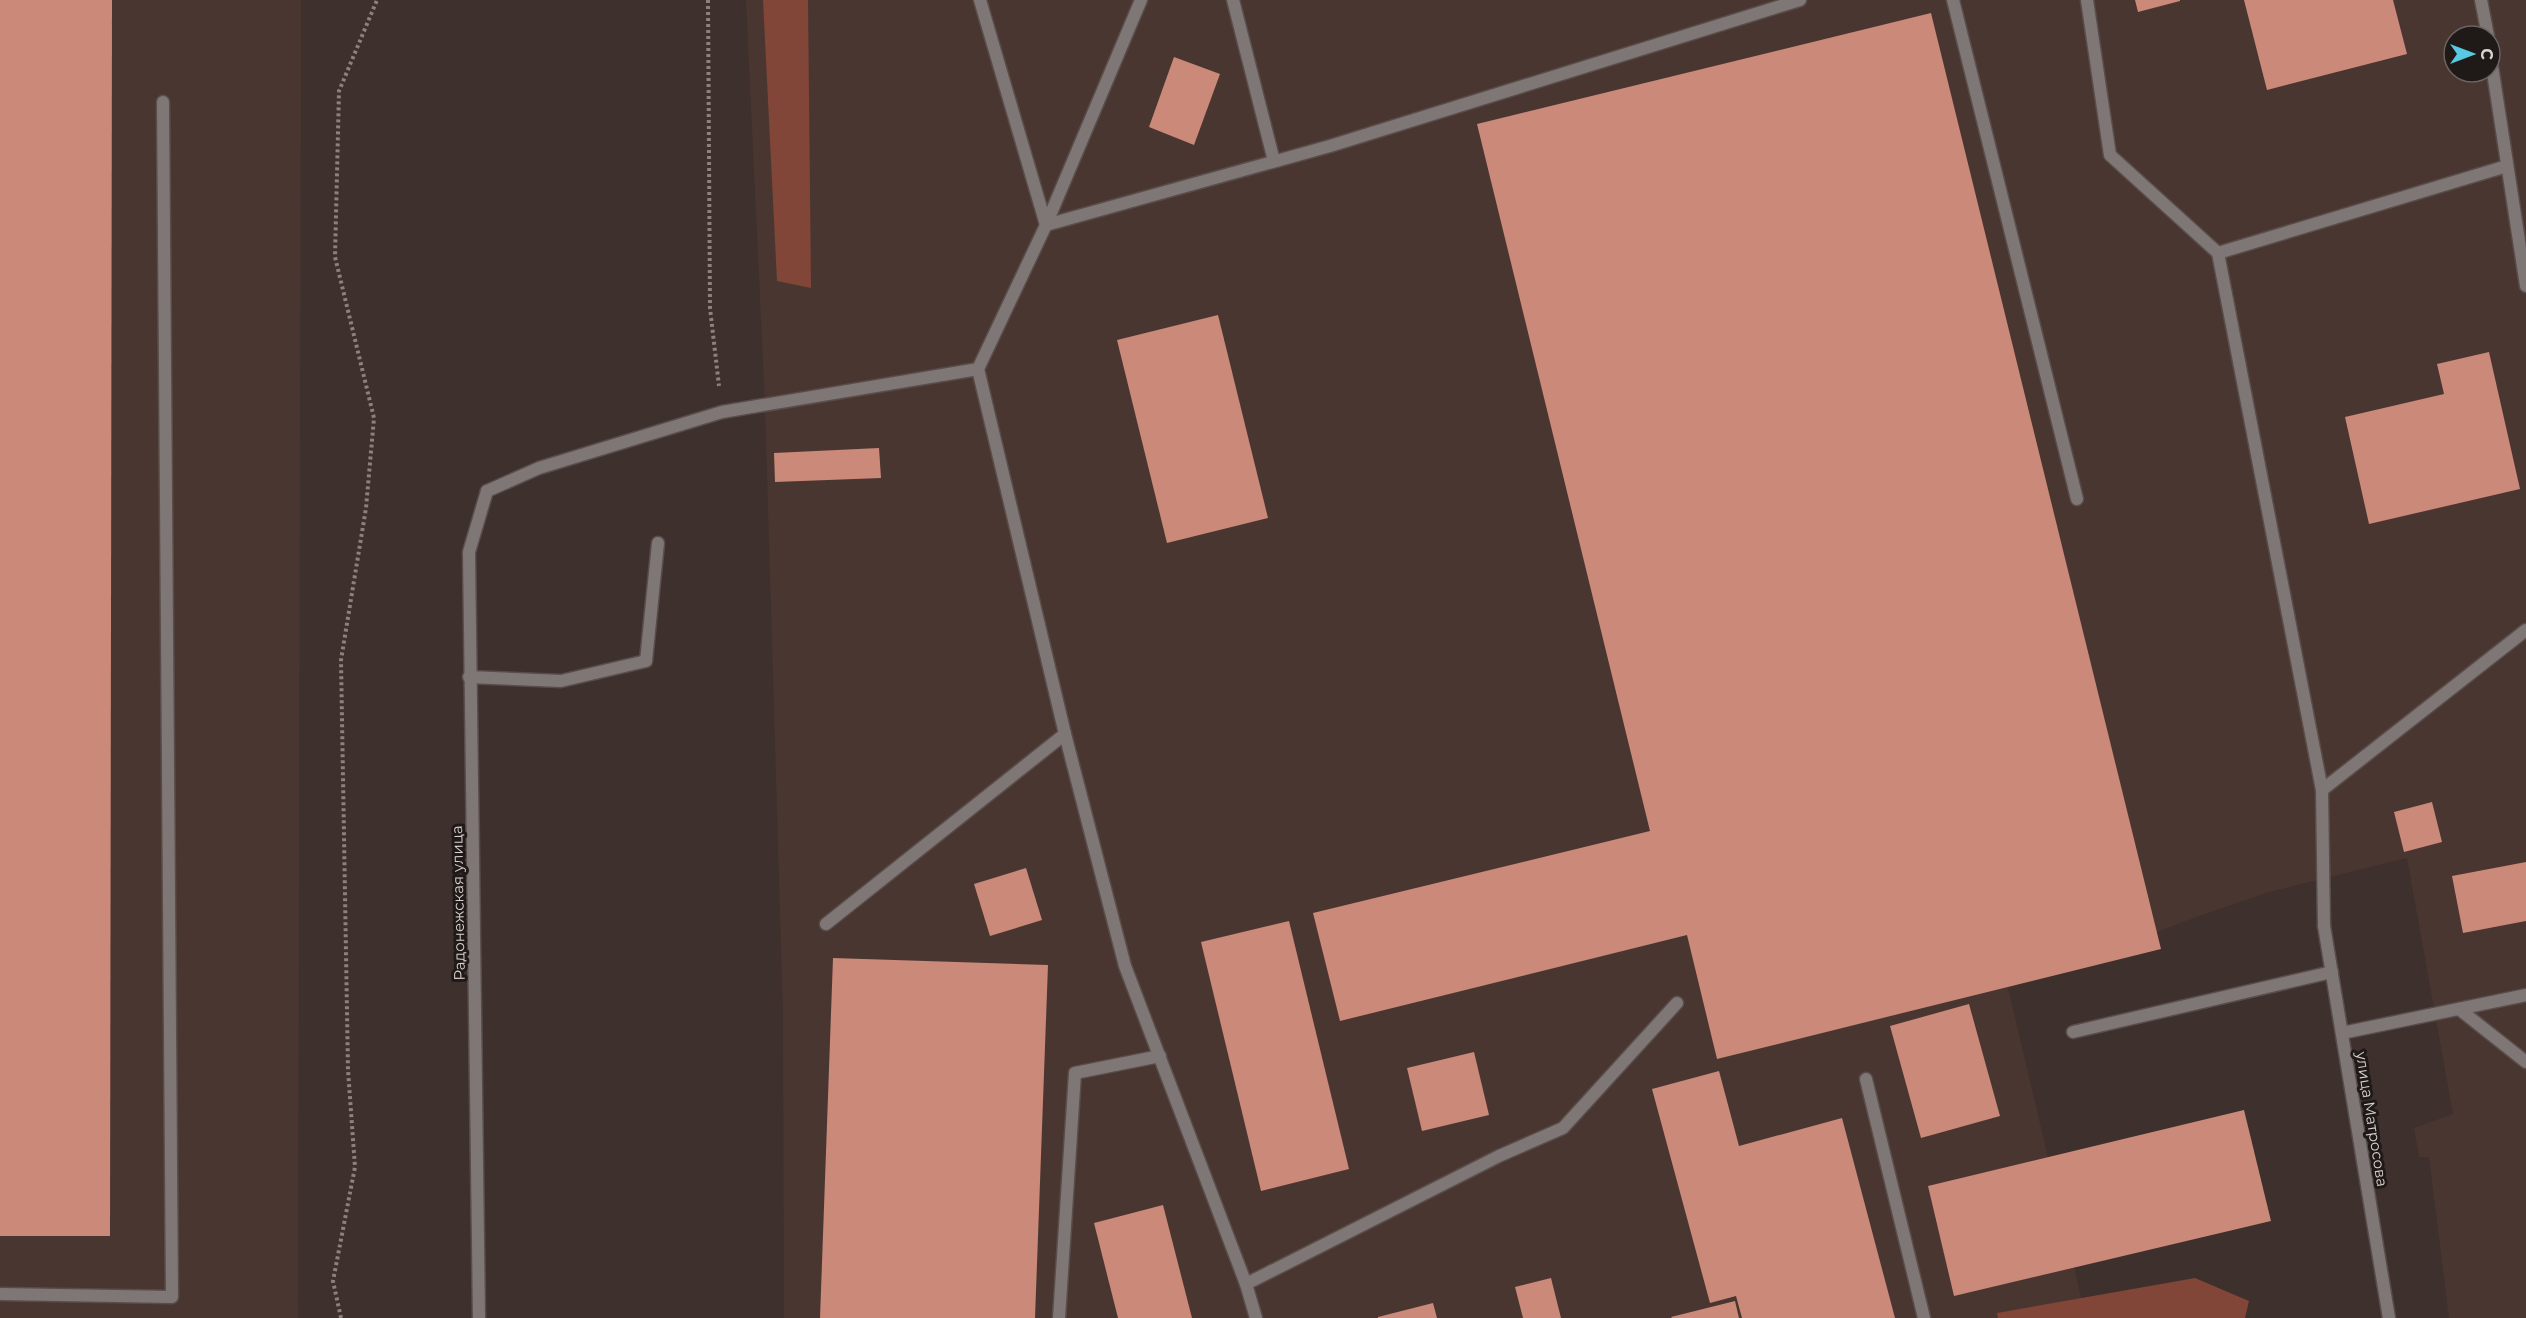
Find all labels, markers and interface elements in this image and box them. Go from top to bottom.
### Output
north arrow [2442,24,2502,84]
text: С [2477,48,2496,60]
street label: Радонежская улица [447,825,469,981]
street label: улица Матросова [2352,1049,2392,1188]

